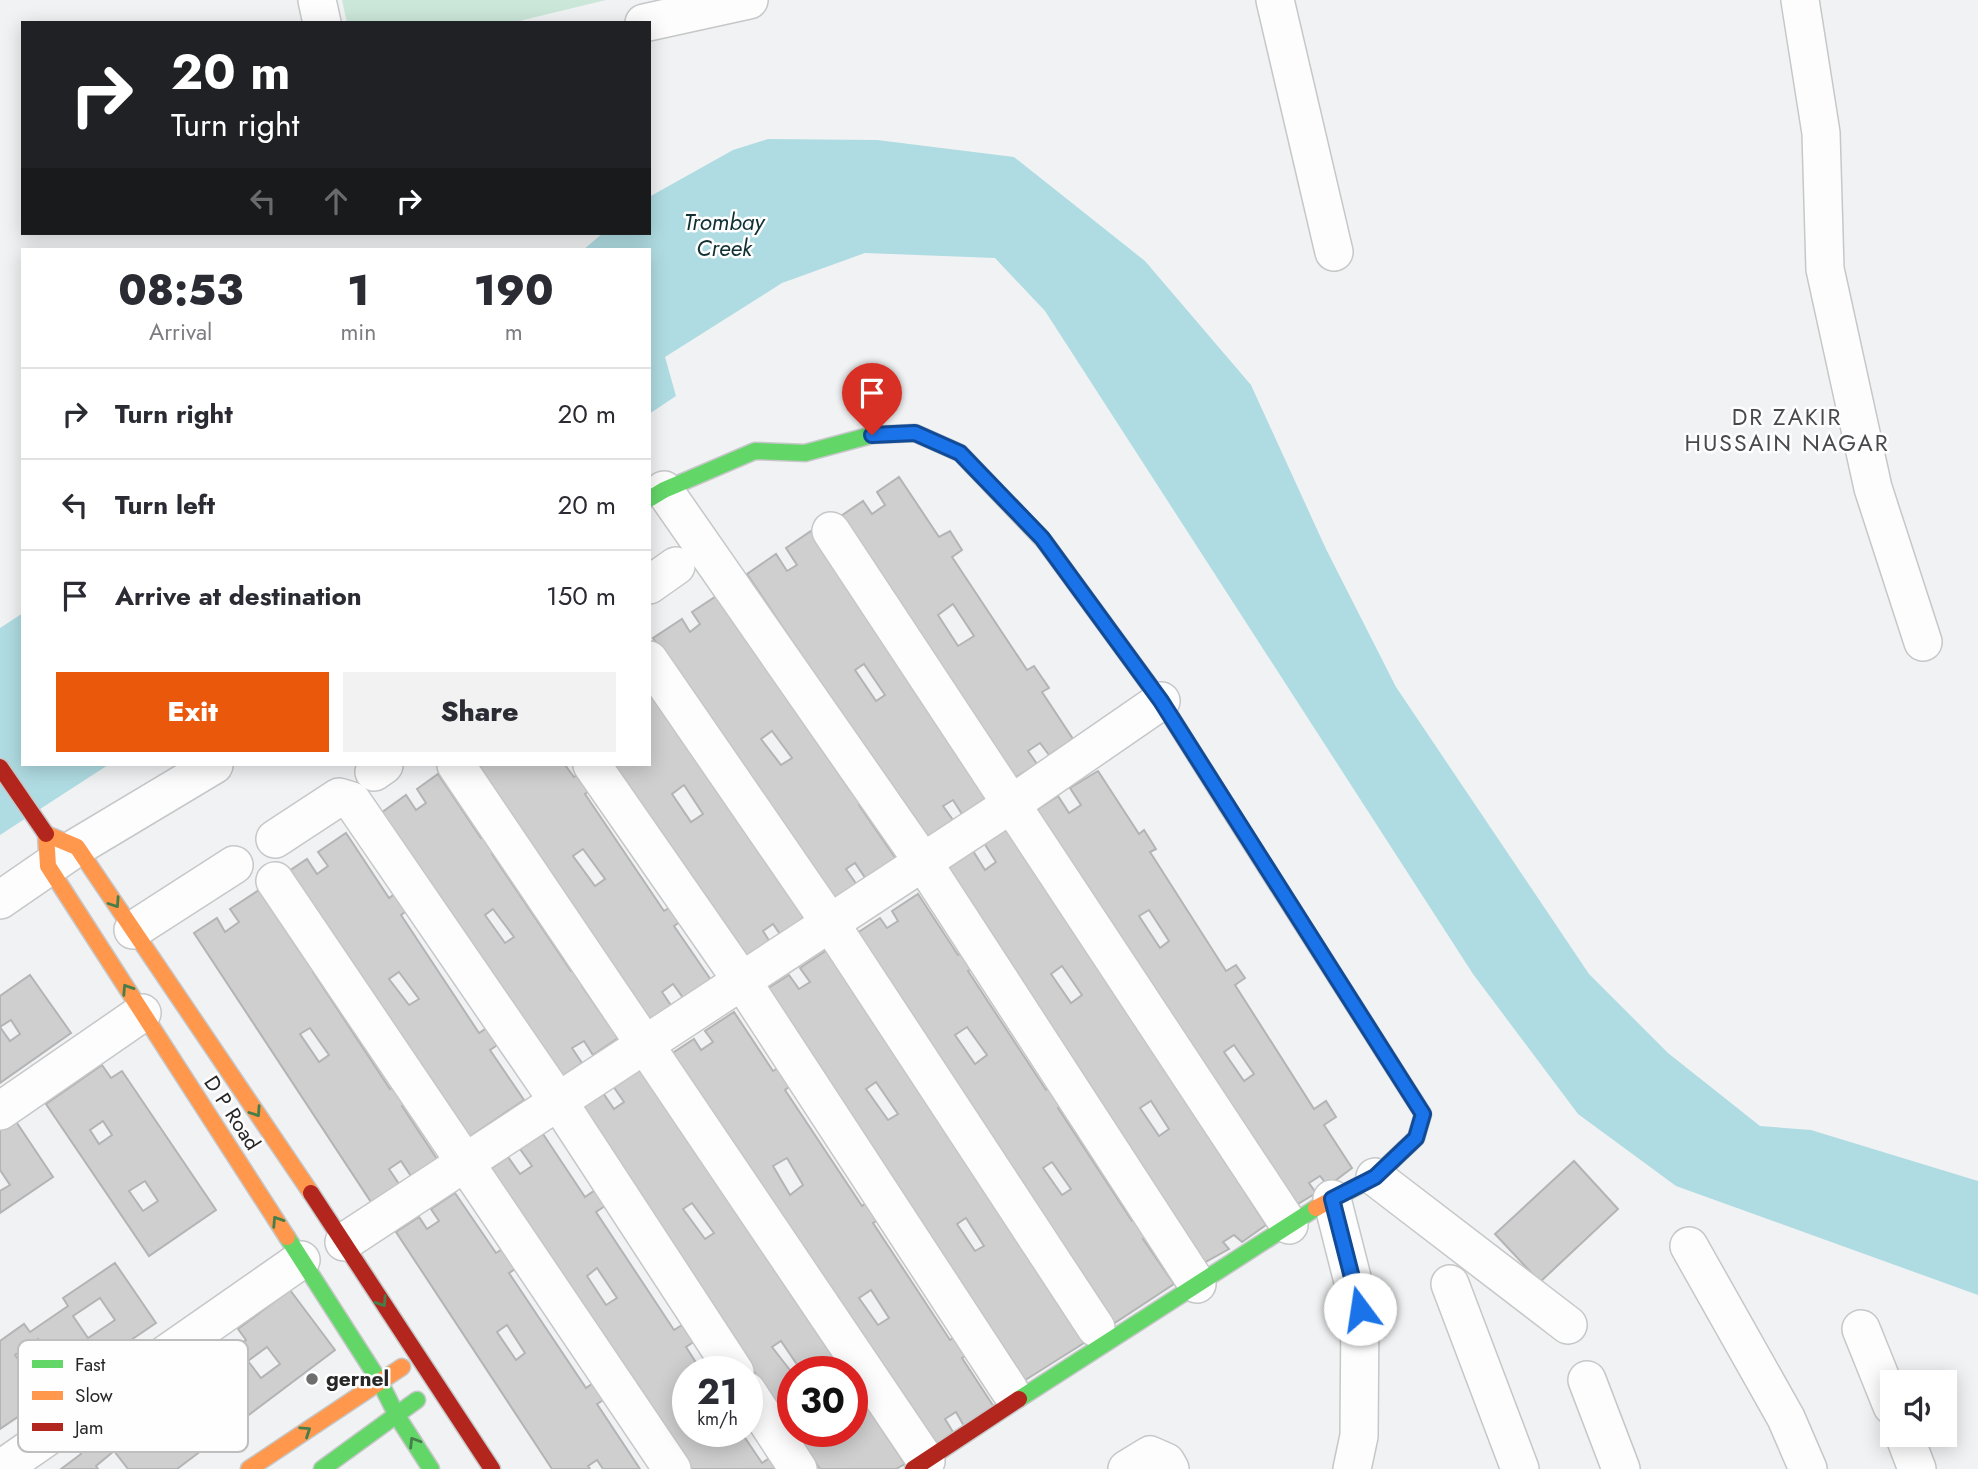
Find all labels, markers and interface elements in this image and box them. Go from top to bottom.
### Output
text: 20 m [171,37,290,107]
icon: right [56,49,147,140]
text: Turn right [171,102,300,148]
icon: left [244,182,282,220]
icon: ahead [317,182,355,220]
icon: right [390,182,428,220]
water label: Trombay Creek [684,205,766,265]
text: 08:53 [118,260,243,321]
text: 1 [347,260,369,321]
text: 190 [474,260,554,321]
text: Arrival [149,315,212,349]
text: min [340,315,376,349]
text: m [505,315,523,349]
pin [842,363,902,435]
icon: arrive [853,374,891,412]
icon: right [56,395,94,433]
text: Turn right [115,395,233,433]
text: 20 m [558,395,616,433]
district label: DR ZAKIR HUSSAIN NAGAR [1684,400,1890,460]
icon: left [56,486,94,524]
text: Turn left [115,486,215,524]
text: 20 m [558,486,616,524]
icon: arrive [56,577,94,615]
text: Arrive at destination [115,577,362,615]
text: 150 m [546,577,616,615]
button: Exit [56,672,329,752]
button: Share [343,672,616,752]
one-way arrow [107,895,119,908]
one-way arrow [123,984,135,997]
street label: D P Road [197,1070,267,1156]
one-way arrow [248,1104,260,1117]
one-way arrow [272,1216,285,1229]
position arrow [1323,1272,1397,1346]
one-way arrow [373,1294,386,1307]
legend [18,1340,248,1452]
text: Fast [75,1351,106,1378]
speed limit sign: 30 [777,1356,868,1447]
place label: gernel [326,1364,389,1394]
text: 21 [697,1367,738,1417]
map controls [1880,1370,1957,1447]
button: sound [1880,1370,1957,1447]
marker: gernel [304,1371,320,1387]
text: Slow [75,1382,113,1409]
text: km/h [697,1406,738,1432]
text: Jam [72,1414,104,1441]
one-way arrow [298,1427,311,1439]
one-way arrow [409,1437,422,1450]

